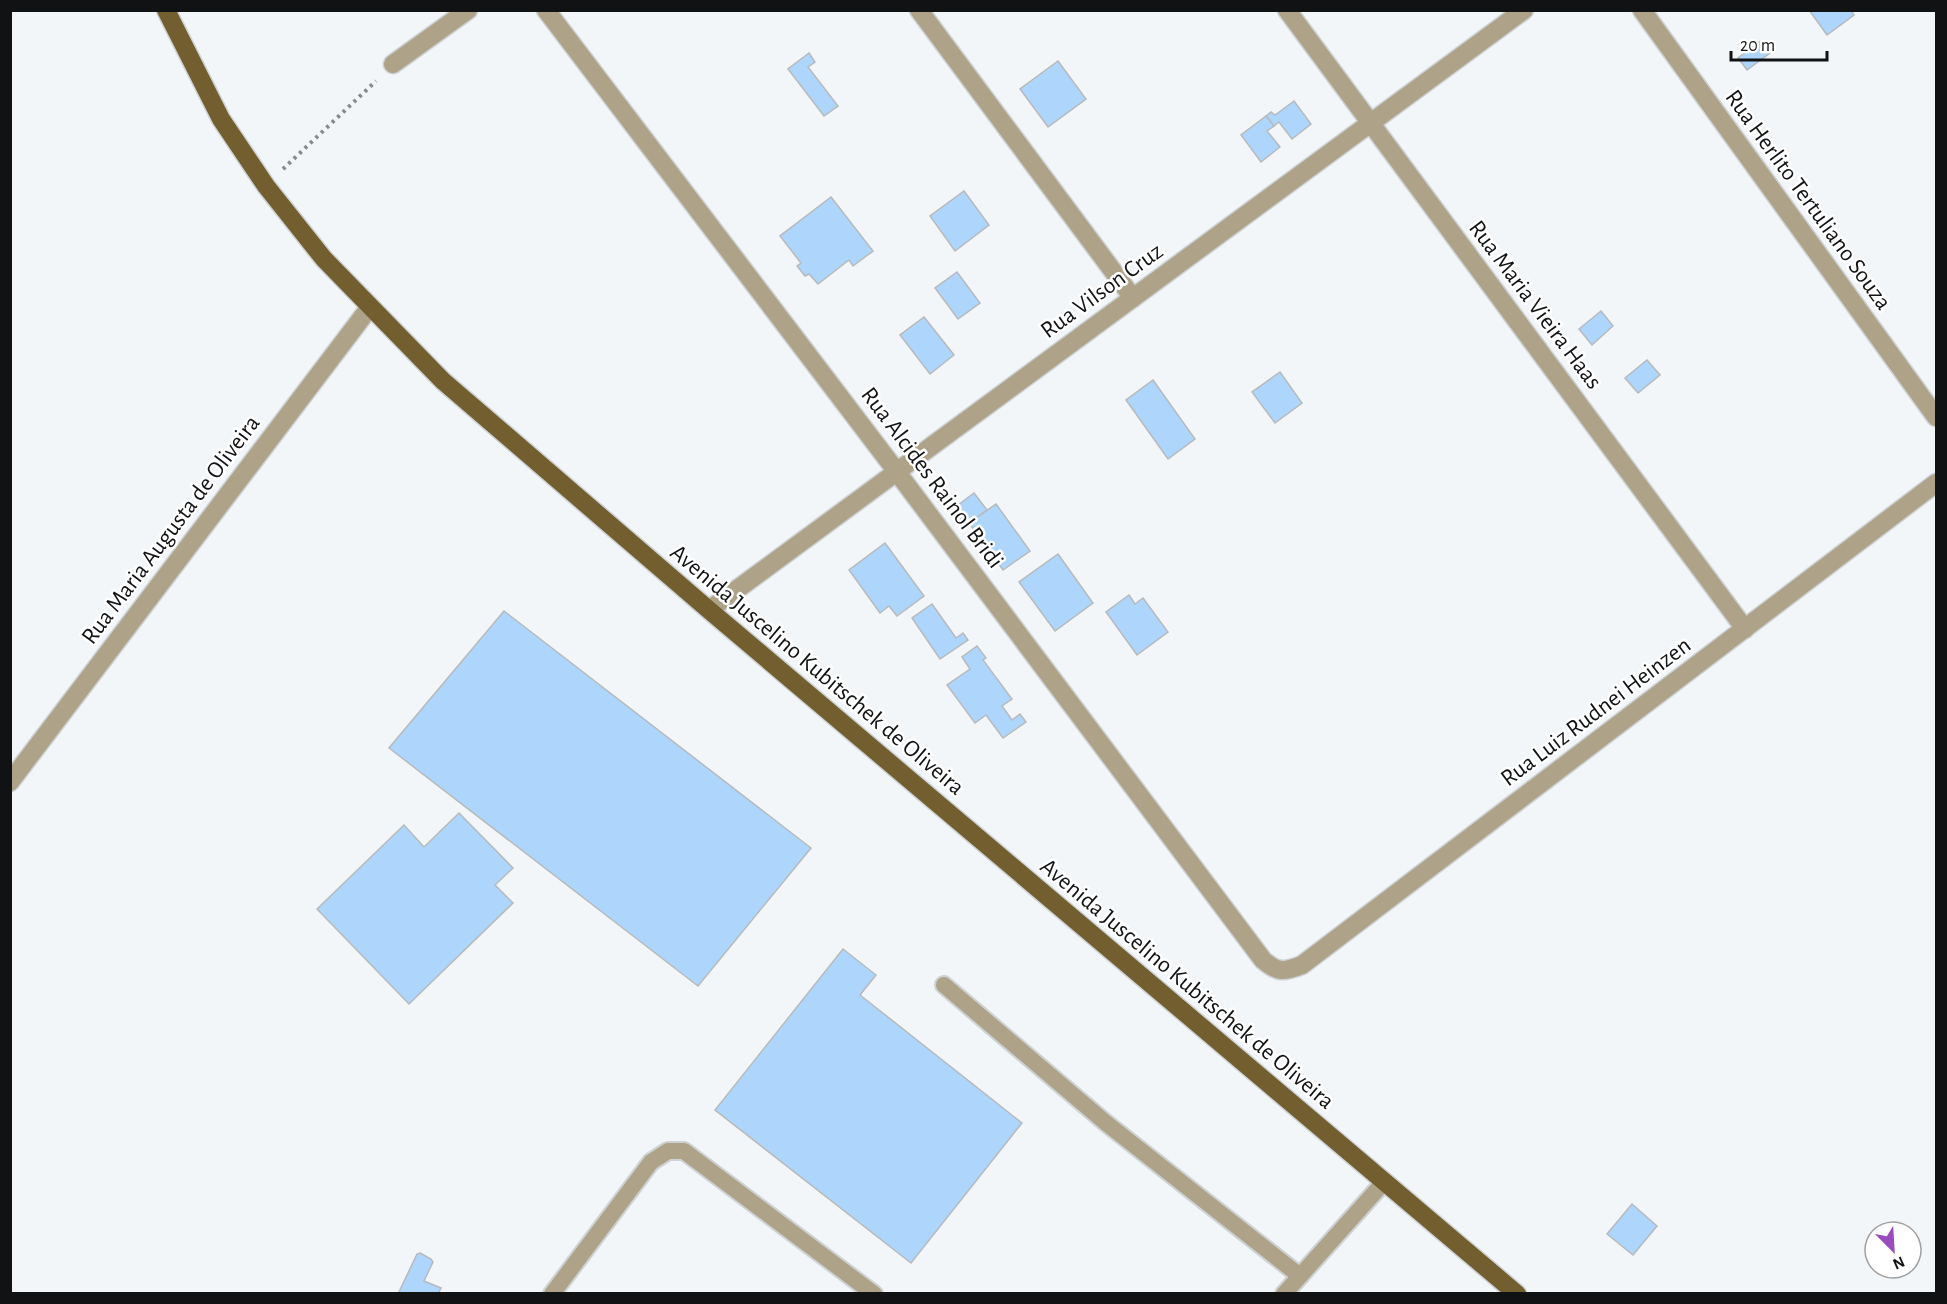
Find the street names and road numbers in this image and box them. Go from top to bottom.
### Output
street label: Rua Herlito Tertuliano Souza [1720,86,1896,314]
street label: Rua Maria Vieira Haas [1464,216,1606,394]
street label: Rua Vilson Cruz [1037,239,1167,343]
street label: Rua Alcides Rainol Bridi [856,383,1008,573]
street label: Rua Maria Augusta de Oliveira [77,411,265,649]
street label: Avenida Juscelino Kubitschek de Oliveira [665,540,969,800]
street label: Rua Luiz Rudnei Heinzen [1497,633,1695,791]
street label: Avenida Juscelino Kubitschek de Oliveira [1035,854,1339,1114]

